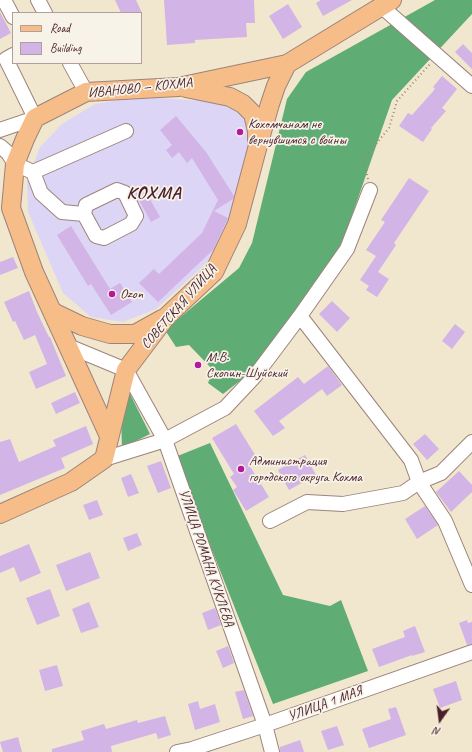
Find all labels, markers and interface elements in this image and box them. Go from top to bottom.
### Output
legend [12,12,142,64]
text: Road [50,20,70,36]
text: Building [50,40,82,56]
street label: ИВАНОВО — КОХМА [87,74,193,102]
place label: Кохомчанам не вернувшимся с войны [248,116,346,148]
marker: Кохомчанам не вернувшимся с войны [235,127,245,137]
district label: КОХМА [125,183,183,205]
street label: СОВЕТСКАЯ УЛИЦА [138,261,220,353]
place label: Ozon [120,286,143,302]
marker: Ozon [107,289,117,299]
place label: М.В. Скопин-Шуйский [206,349,288,382]
marker: М.В. Скопин-Шуйский [193,360,203,370]
place label: Администрация городского округа Кохма [249,453,362,486]
marker: Администрация городского округа Кохма [236,464,246,474]
street label: УЛИЦА РОМАНА КУКЛЕВА [175,487,237,629]
street label: УЛИЦА 1 МАЯ [286,683,364,725]
north arrow [420,700,460,740]
text: N [432,724,442,739]

